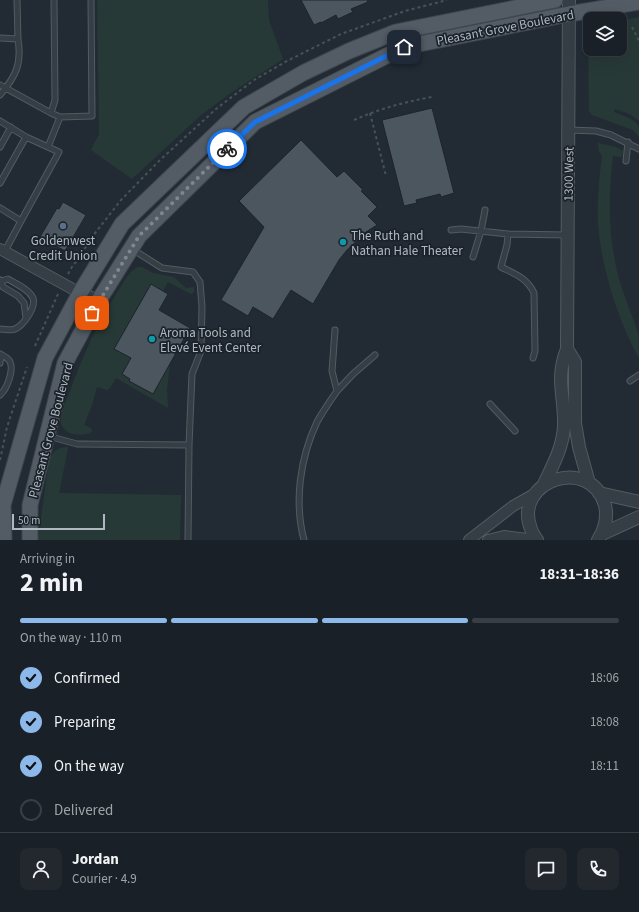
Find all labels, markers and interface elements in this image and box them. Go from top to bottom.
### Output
street label: Pleasant Grove Boulevard [435,6,575,50]
map controls [583,12,627,56]
button: layers [583,12,627,56]
pin [387,30,421,64]
icon: home [393,36,415,58]
courier [207,129,247,169]
icon: bike [216,138,238,160]
street label: 1300 West [560,146,578,202]
marker: Goldenwest Credit Union [58,221,68,231]
place label: The Ruth and Nathan Hale Theater [351,227,463,260]
place label: Goldenwest Credit Union [29,232,97,265]
marker: The Ruth and Nathan Hale Theater [338,237,348,247]
pin [75,296,109,330]
icon: bag [81,302,103,324]
place label: Aroma Tools and Elevé Event Center [160,324,262,357]
marker: Aroma Tools and Elevé Event Center [147,334,157,344]
street label: Pleasant Grove Boulevard [24,360,78,500]
scale bar [12,512,105,531]
text: 50 m [18,513,40,528]
text: Arriving in [20,550,75,568]
text: 2 min [20,564,83,601]
text: 18:31–18:36 [539,564,619,585]
text: On the way · 110 m [20,629,122,647]
icon: check [20,667,42,689]
text: Confirmed [54,668,120,689]
text: 18:06 [590,669,619,687]
icon: check [20,711,42,733]
text: Preparing [54,712,115,733]
text: 18:08 [590,713,619,731]
icon: check [20,755,42,777]
text: On the way [54,756,124,777]
text: 18:11 [590,757,619,775]
text: Delivered [54,800,113,821]
button: person [20,848,62,890]
button: chat [525,848,567,890]
button: phone [577,848,619,890]
text: Jordan [72,849,119,870]
text: Courier · 4.9 [72,870,137,888]

